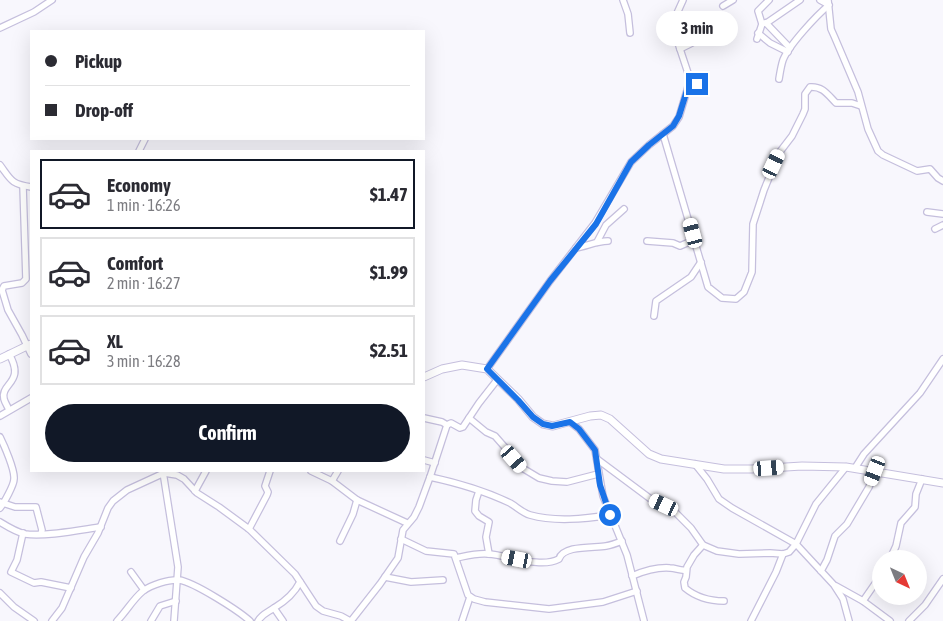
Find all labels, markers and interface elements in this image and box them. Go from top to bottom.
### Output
callout: 3 min [656,12,738,46]
text: 3 min [681,19,713,37]
text: Pickup [75,50,122,72]
route end [686,73,708,95]
text: Drop-off [75,99,133,121]
car [760,147,787,181]
icon: car [47,172,92,217]
text: Economy [107,174,171,196]
text: $1.47 [370,183,408,205]
text: 1 min · 16:26 [107,196,180,214]
car [681,217,704,249]
icon: car [47,250,92,295]
text: Comfort [107,252,163,274]
text: $1.99 [370,261,408,283]
text: 2 min · 16:27 [107,274,180,292]
icon: car [47,328,92,373]
text: XL [107,330,123,352]
text: $2.51 [370,339,408,361]
text: 3 min · 16:28 [107,352,180,370]
button: Confirm [45,404,410,462]
car [498,443,529,475]
car [862,454,887,488]
car [753,459,784,477]
car [647,492,680,518]
route start [599,504,621,526]
car [500,549,533,569]
north arrow [872,550,928,605]
map controls [872,550,927,605]

